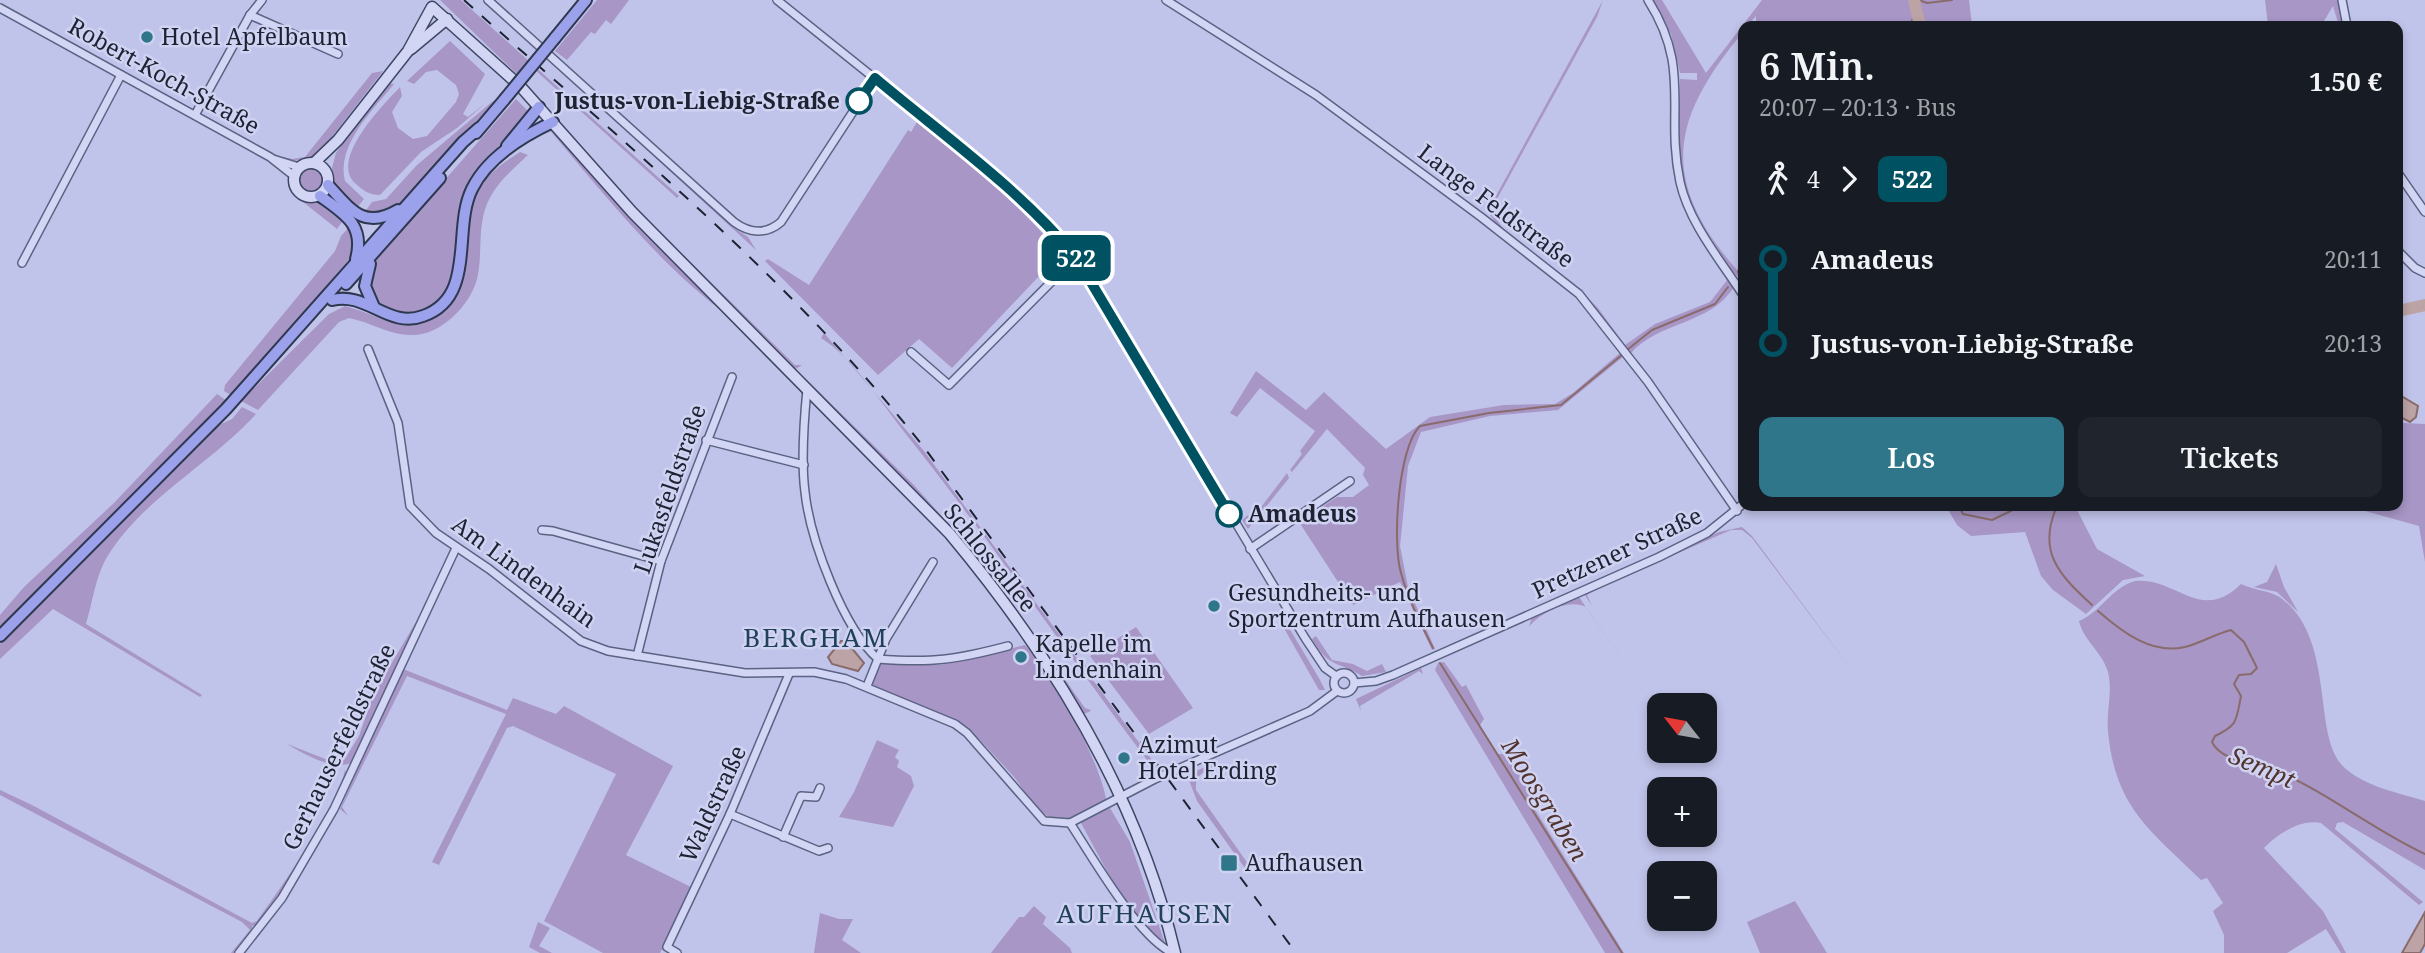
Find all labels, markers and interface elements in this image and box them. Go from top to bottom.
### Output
street label: Robert-Koch-Straße [63,9,266,141]
place label: Hotel Apfelbaum [161,20,348,52]
marker: Hotel Apfelbaum [139,29,155,45]
text: 6 Min. [1759,39,1875,91]
text: 1.50 € [2309,63,2382,99]
place label: Justus-von-Liebig-Straße [553,84,840,116]
marker: Justus-von-Liebig-Straße [846,88,872,114]
text: 20:07 – 20:13 · Bus [1759,91,1956,123]
street label: Lange Feldstraße [1412,136,1581,275]
icon: walk [1759,160,1797,198]
icon: forward [1830,160,1868,198]
text: 522 [1892,162,1933,195]
text: 4 [1807,163,1820,195]
line badge: 522 [1036,235,1116,281]
text: 522 [1056,241,1096,274]
text: Amadeus [1811,241,1933,277]
text: 20:11 [2324,243,2382,275]
text: Justus-von-Liebig-Straße [1811,325,2134,361]
text: 20:13 [2324,327,2382,359]
street label: Lukasfeldstraße [625,400,713,577]
button: Los [1759,417,2064,497]
button: Tickets [2078,417,2382,497]
street label: Schlossallee [937,496,1045,619]
place label: Amadeus [1248,497,1356,529]
street label: Pretzener Straße [1526,499,1707,606]
marker: Amadeus [1216,501,1242,527]
street label: Am Lindenhain [446,508,603,635]
place label: Gesundheits- und Sportzentrum Aufhausen [1228,576,1506,634]
marker: Gesundheits- und Sportzentrum Aufhausen [1206,598,1222,614]
district label: BERGHAM [743,619,889,655]
place label: Kapelle im Lindenhain [1035,627,1163,685]
street label: Gerhauserfeldstraße [274,638,402,855]
marker: Kapelle im Lindenhain [1013,649,1029,665]
north arrow [1647,693,1717,763]
map controls [1647,693,1717,931]
place label: Azimut Hotel Erding [1138,728,1278,786]
water label: Moosgraben [1494,731,1596,867]
water label: Sempt [2224,738,2301,795]
street label: Waldstraße [671,740,753,867]
marker: Azimut Hotel Erding [1116,750,1132,766]
button: + [1647,777,1717,847]
place label: Aufhausen [1245,846,1364,878]
marker: Aufhausen [1219,853,1239,873]
button: − [1647,861,1717,931]
district label: AUFHAUSEN [1056,895,1234,931]

